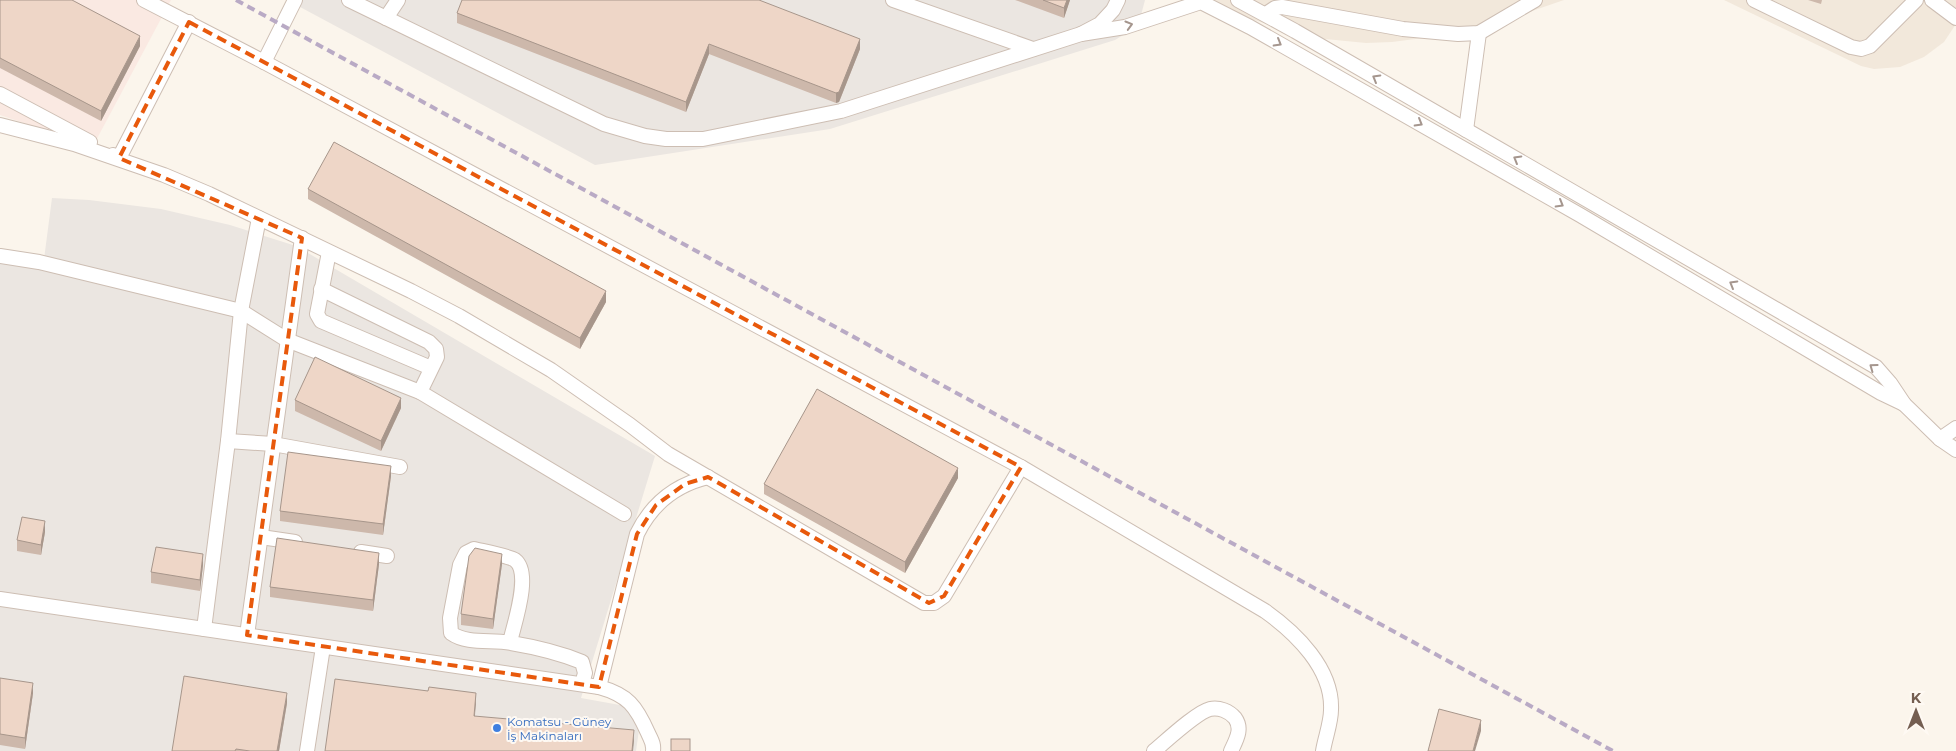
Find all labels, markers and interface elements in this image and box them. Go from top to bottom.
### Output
one-way arrow [1124,20,1133,30]
one-way arrow [1272,36,1281,46]
one-way arrow [1373,74,1382,84]
one-way arrow [1413,117,1422,127]
one-way arrow [1513,155,1522,165]
one-way arrow [1554,197,1563,207]
one-way arrow [1730,281,1739,291]
one-way arrow [1870,364,1879,372]
north arrow [1891,686,1941,736]
text: K [1911,689,1922,707]
place label: Komatsu - Güney İş Makinaları [507,714,612,743]
marker: Komatsu - Güney İş Makinaları [491,722,503,734]

